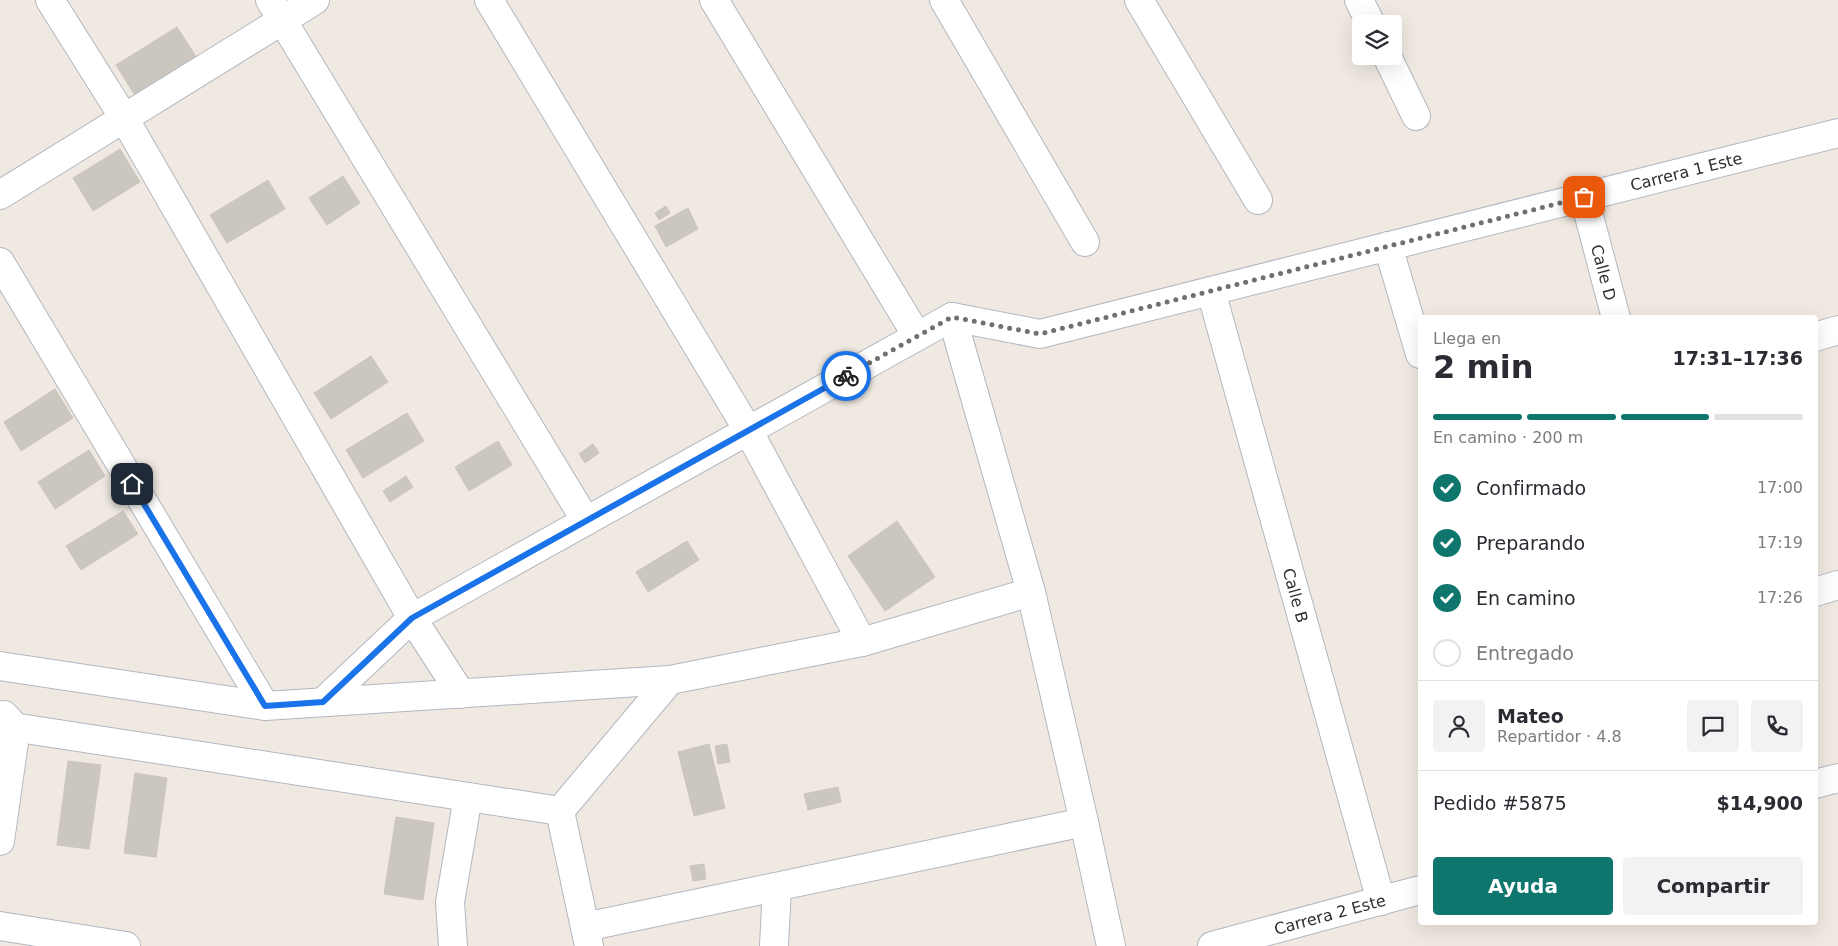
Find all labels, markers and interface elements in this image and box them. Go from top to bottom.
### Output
map controls [1352,15,1402,65]
button: layers [1352,15,1402,65]
street label: Carrera 1 Este [1628,149,1744,195]
pin [1563,176,1605,218]
icon: bag [1570,183,1598,211]
street label: Calle D [1587,242,1620,303]
text: Llega en [1433,329,1501,348]
text: 17:31–17:36 [1673,347,1803,369]
text: 2 min [1433,348,1534,386]
courier [821,351,871,401]
icon: bike [832,362,860,390]
text: En camino · 200 m [1433,428,1583,447]
pin [111,463,153,505]
icon: home [118,470,146,498]
icon: check [1433,474,1461,502]
text: Confirmado [1476,477,1586,499]
text: 17:00 [1757,478,1803,497]
icon: check [1433,529,1461,557]
text: Preparando [1476,532,1585,554]
text: 17:19 [1757,533,1803,552]
street label: Calle B [1279,566,1312,625]
icon: check [1433,584,1461,612]
text: En camino [1476,587,1576,609]
text: 17:26 [1757,588,1803,607]
text: Entregado [1476,642,1574,664]
button: person [1433,700,1485,752]
button: chat [1687,700,1739,752]
button: phone [1751,700,1803,752]
text: Mateo [1497,705,1564,727]
text: Repartidor · 4.8 [1497,727,1622,746]
text: Pedido #5875 [1433,792,1567,814]
text: $14,900 [1716,792,1803,814]
button: Ayuda [1433,857,1613,915]
button: Compartir [1623,857,1803,915]
street label: Carrera 2 Este [1272,891,1388,939]

